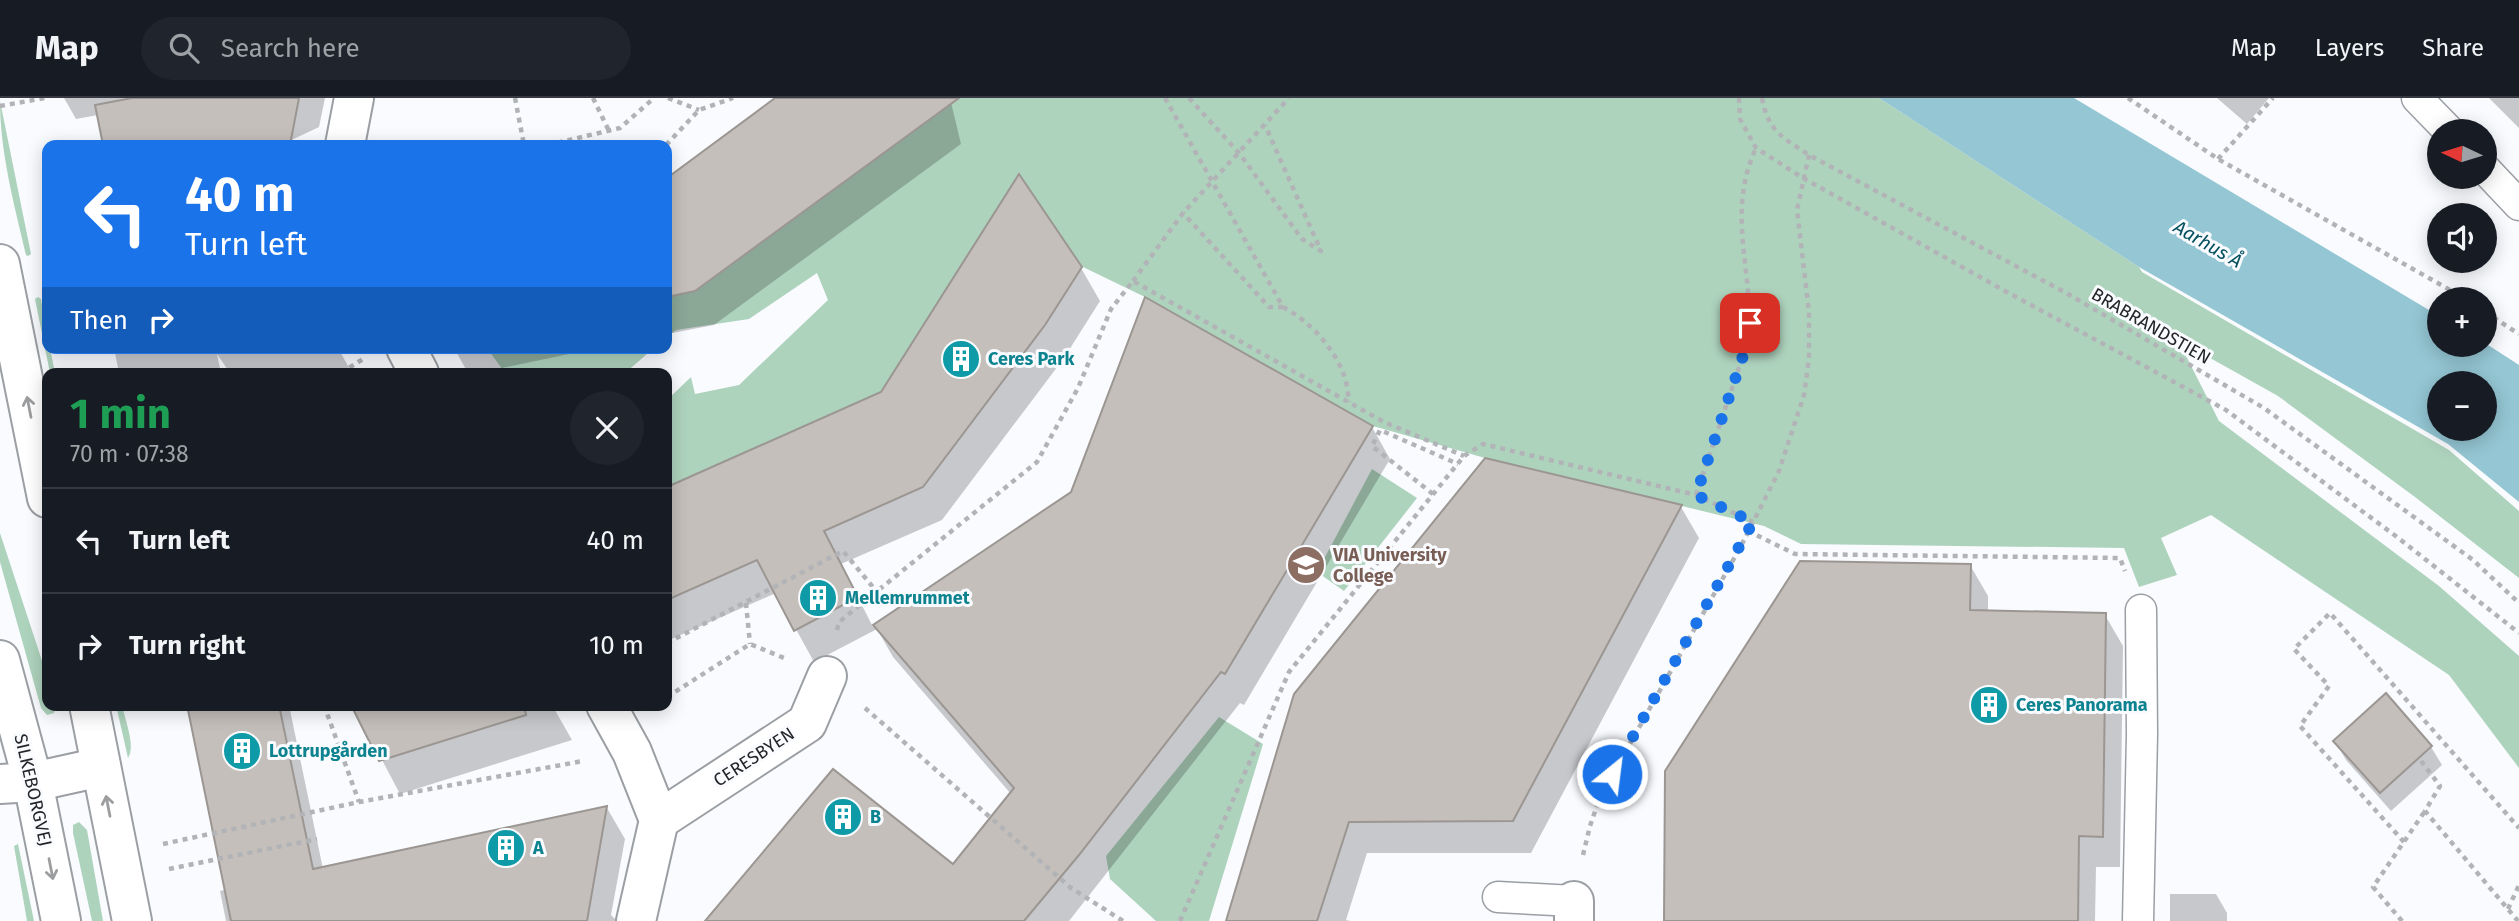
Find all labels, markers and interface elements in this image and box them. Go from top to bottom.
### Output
search box [141,17,631,80]
text: Map [35,28,99,68]
icon: search [165,29,203,67]
text: Search here [221,33,360,64]
text: Map [2231,34,2277,62]
text: Layers [2315,34,2384,62]
text: Share [2422,34,2484,62]
north arrow [2427,119,2497,189]
map controls [2427,119,2497,441]
text: 40 m [185,165,294,224]
icon: left [70,168,161,259]
button: sound [2427,203,2497,273]
water label: Aarhus Å [2169,215,2246,273]
text: Turn left [185,225,307,263]
street label: BRABRANDSTIEN [2087,283,2215,369]
button: + [2427,287,2497,357]
pin [1720,293,1780,353]
icon: right [142,301,180,339]
icon: arrive [1731,304,1769,342]
text: Then [70,305,128,336]
building icon: Ceres Park [940,338,982,380]
place label: Ceres Park [988,348,1075,370]
button: − [2427,371,2497,441]
text: 1 min [70,389,171,439]
button: close [570,391,644,465]
one-way arrow [21,396,35,419]
text: 70 m · 07:38 [70,440,189,468]
icon: left [70,522,108,560]
text: Turn left [129,525,230,556]
text: 40 m [586,525,644,556]
school or university icon: VIA University College [1285,544,1327,586]
place label: VIA University College [1332,544,1447,587]
building icon: Mellemrummet [797,577,839,619]
place label: Mellemrummet [845,587,971,609]
icon: right [70,627,108,665]
text: Turn right [129,630,246,661]
text: 10 m [589,630,644,661]
building icon: Ceres Panorama [1968,684,2010,726]
place label: Ceres Panorama [2016,694,2148,716]
street label: CERESBYEN [709,723,799,791]
building icon: Lottrupgården [221,730,263,772]
street label: SILKEBORGVEJ [9,732,57,848]
position arrow [1575,737,1649,811]
place label: Lottrupgården [269,740,388,762]
one-way arrow [101,795,115,818]
building icon: B [822,796,864,838]
place label: B [870,806,881,828]
building icon: A [485,827,527,869]
place label: A [532,837,544,859]
one-way arrow [44,857,58,880]

